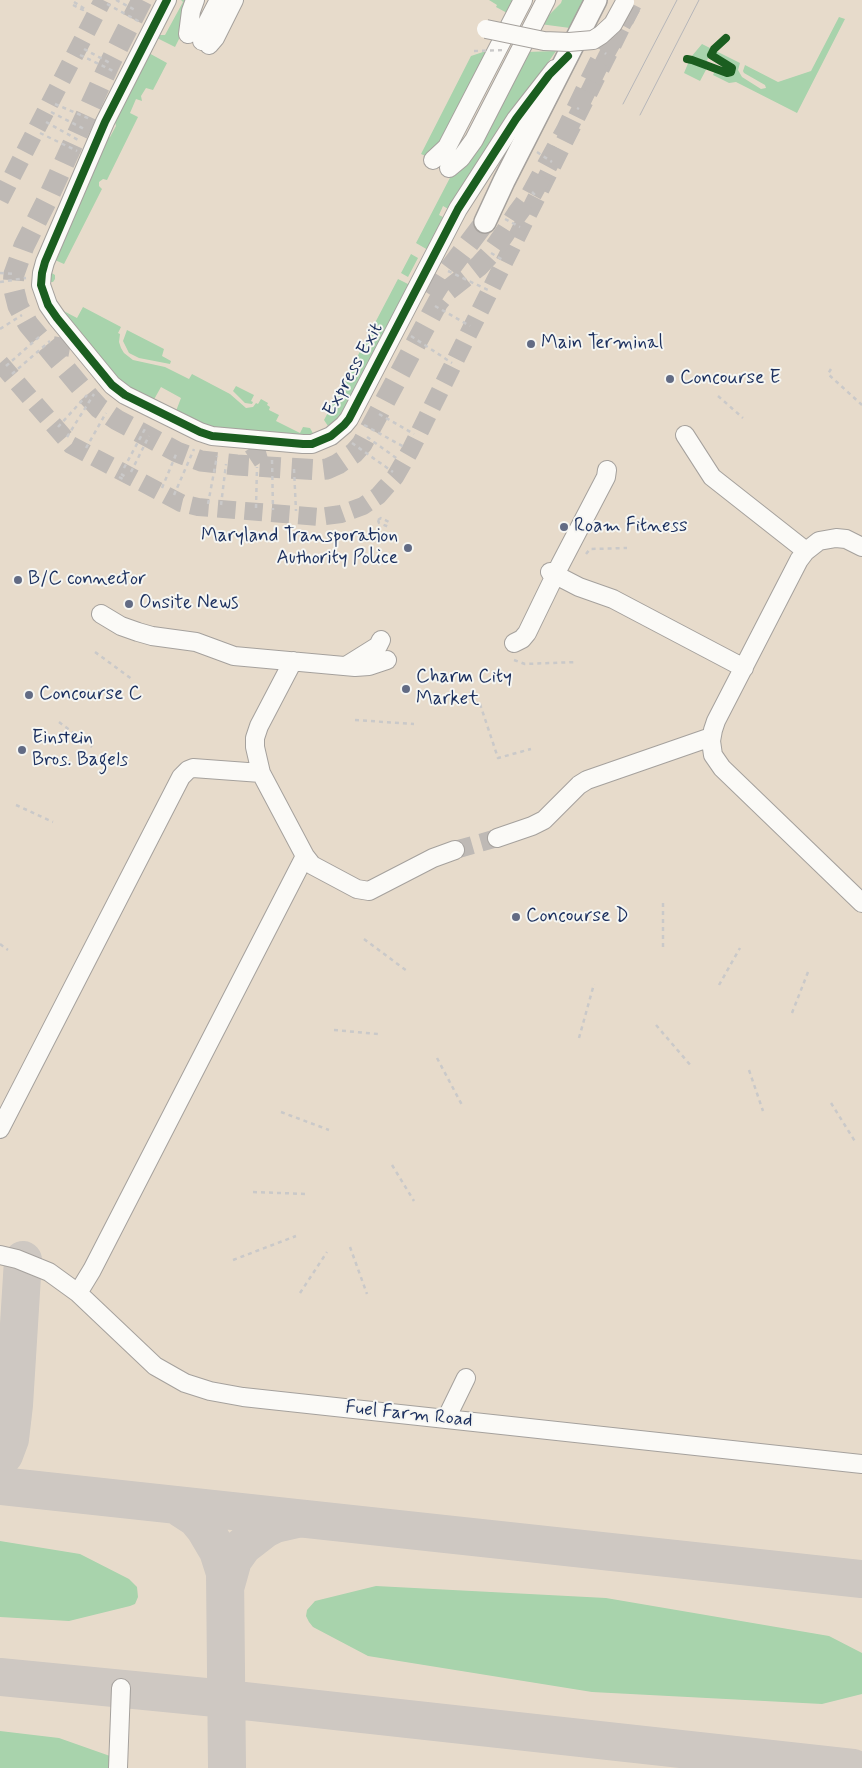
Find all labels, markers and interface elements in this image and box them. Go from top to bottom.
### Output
street label: Express Exit [319,319,389,421]
place label: Main Terminal [541,333,663,355]
marker: Main Terminal [525,338,537,350]
place label: Concourse E [680,368,781,390]
marker: Concourse E [664,373,676,385]
place label: Roam Fitness [574,516,687,538]
marker: Roam Fitness [558,521,570,533]
place label: Maryland Transporation Authority Police [201,526,398,570]
marker: Maryland Transporation Authority Police [402,542,414,554]
place label: B/C connector [28,569,146,591]
marker: B/C connector [12,574,24,586]
place label: Onsite News [139,593,238,615]
marker: Onsite News [123,598,135,610]
place label: Charm City Market [416,667,512,711]
marker: Charm City Market [400,683,412,695]
place label: Concourse C [39,684,142,706]
marker: Concourse C [23,689,35,701]
place label: Einstein Bros. Bagels [32,728,128,772]
marker: Einstein Bros. Bagels [16,744,28,756]
place label: Concourse D [526,906,629,928]
marker: Concourse D [510,911,522,923]
street label: Fuel Farm Road [344,1397,474,1433]

